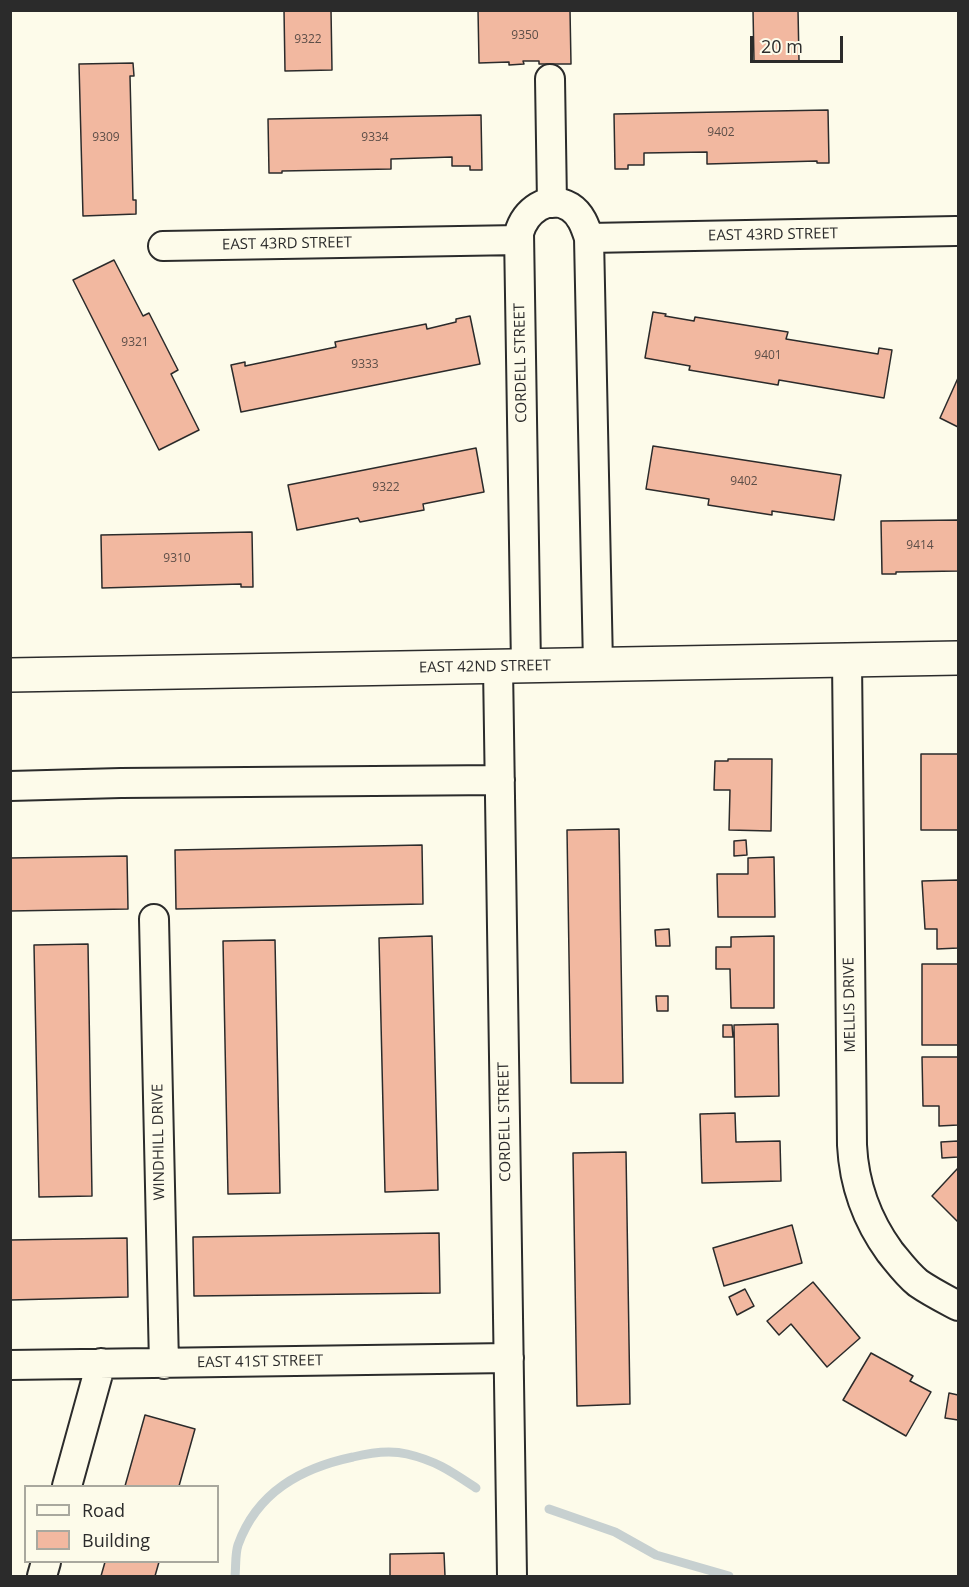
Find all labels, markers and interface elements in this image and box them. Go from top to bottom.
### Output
scale bar [753,24,846,62]
house number: 9350 [511,29,539,43]
house number: 9322 [294,33,322,47]
text: 20 m [761,34,803,58]
house number: 9402 [707,126,735,140]
house number: 9309 [92,131,120,145]
house number: 9334 [361,131,389,145]
street label: EAST 43RD STREET [708,225,838,245]
street label: EAST 43RD STREET [222,234,352,254]
street label: CORDELL STREET [511,303,531,423]
house number: 9321 [121,336,149,350]
house number: 9401 [754,349,782,363]
house number: 9333 [351,358,379,372]
house number: 9402 [730,475,758,489]
house number: 9322 [372,481,400,495]
house number: 9414 [906,539,934,553]
house number: 9310 [163,552,191,566]
street label: EAST 42ND STREET [419,657,551,677]
street label: MELLIS DRIVE [840,957,860,1053]
street label: CORDELL STREET [495,1062,515,1182]
street label: WINDHILL DRIVE [149,1084,169,1200]
street label: EAST 41ST STREET [197,1352,323,1372]
legend [24,1485,219,1563]
text: Road [82,1498,125,1522]
text: Building [82,1528,150,1552]

